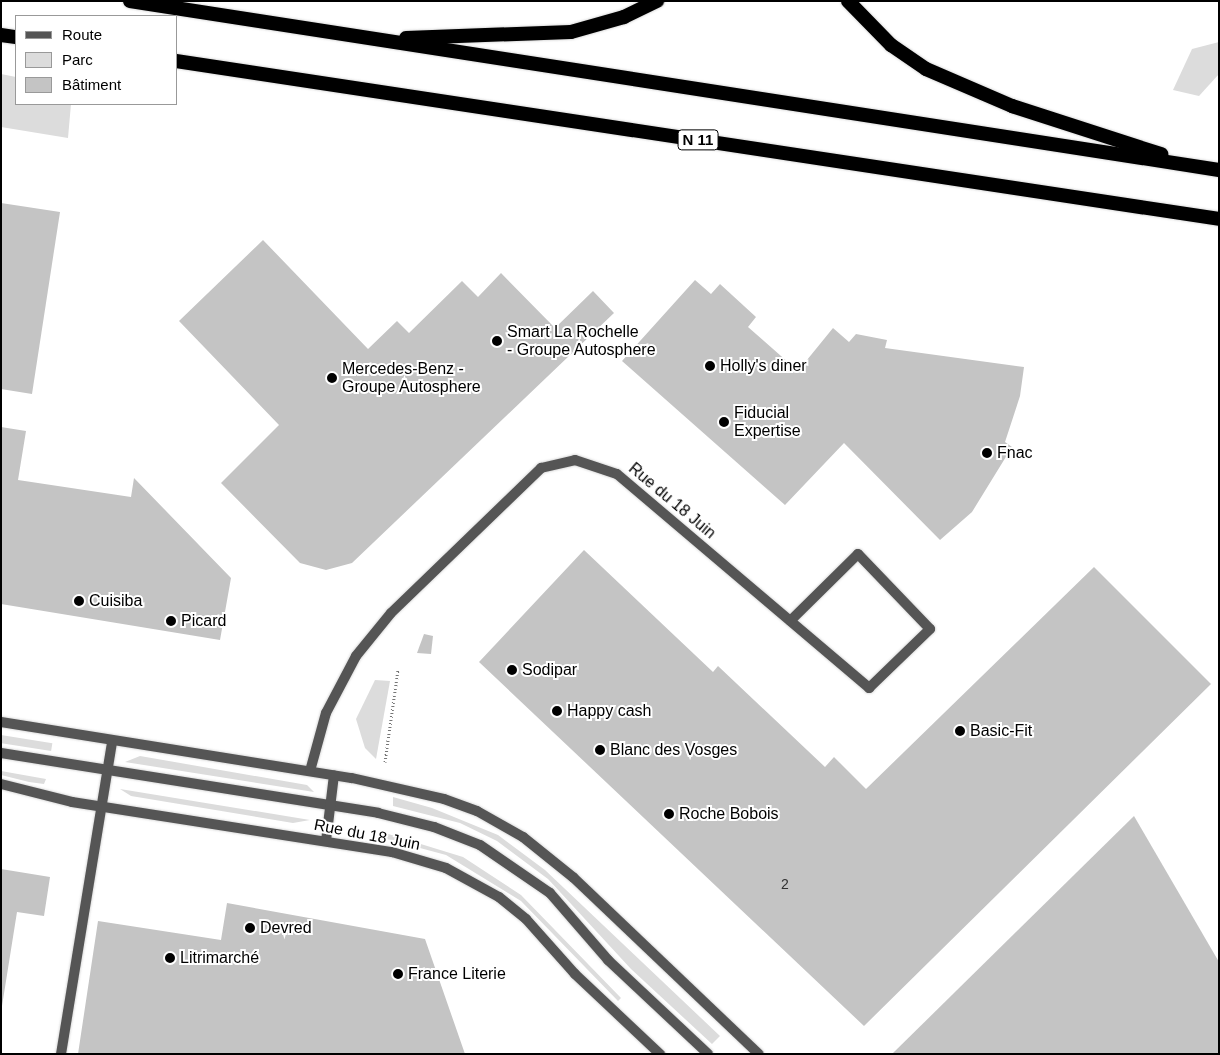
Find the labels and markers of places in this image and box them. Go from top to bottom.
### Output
place label: Smart La Rochelle - Groupe Autosphere [507,322,656,360]
marker: Smart La Rochelle - Groupe Autosphere [491,335,503,347]
place label: Holly's diner [720,356,807,376]
place label: Mercedes-Benz - Groupe Autosphere [342,359,482,397]
marker: Holly's diner [704,360,716,372]
marker: Mercedes-Benz - Groupe Autosphere [326,372,338,384]
place label: Fiducial Expertise [734,403,801,441]
marker: Fiducial Expertise [718,416,730,428]
place label: Fnac [997,443,1033,463]
marker: Fnac [981,447,993,459]
place label: Cuisiba [89,591,142,611]
marker: Cuisiba [73,595,85,607]
place label: Picard [181,611,226,631]
marker: Picard [165,615,177,627]
place label: Sodipar [522,660,577,680]
marker: Sodipar [506,664,518,676]
place label: Happy cash [567,701,651,721]
marker: Happy cash [551,705,563,717]
place label: Basic-Fit [970,721,1032,741]
marker: Basic-Fit [954,725,966,737]
place label: Blanc des Vosges [610,740,737,760]
marker: Blanc des Vosges [594,744,606,756]
place label: Roche Bobois [679,804,779,824]
marker: Roche Bobois [663,808,675,820]
place label: Devred [260,918,312,938]
marker: Devred [244,922,256,934]
place label: Litrimarché [180,948,259,968]
marker: Litrimarché [164,952,176,964]
place label: France Literie [408,964,506,984]
marker: France Literie [392,968,404,980]

